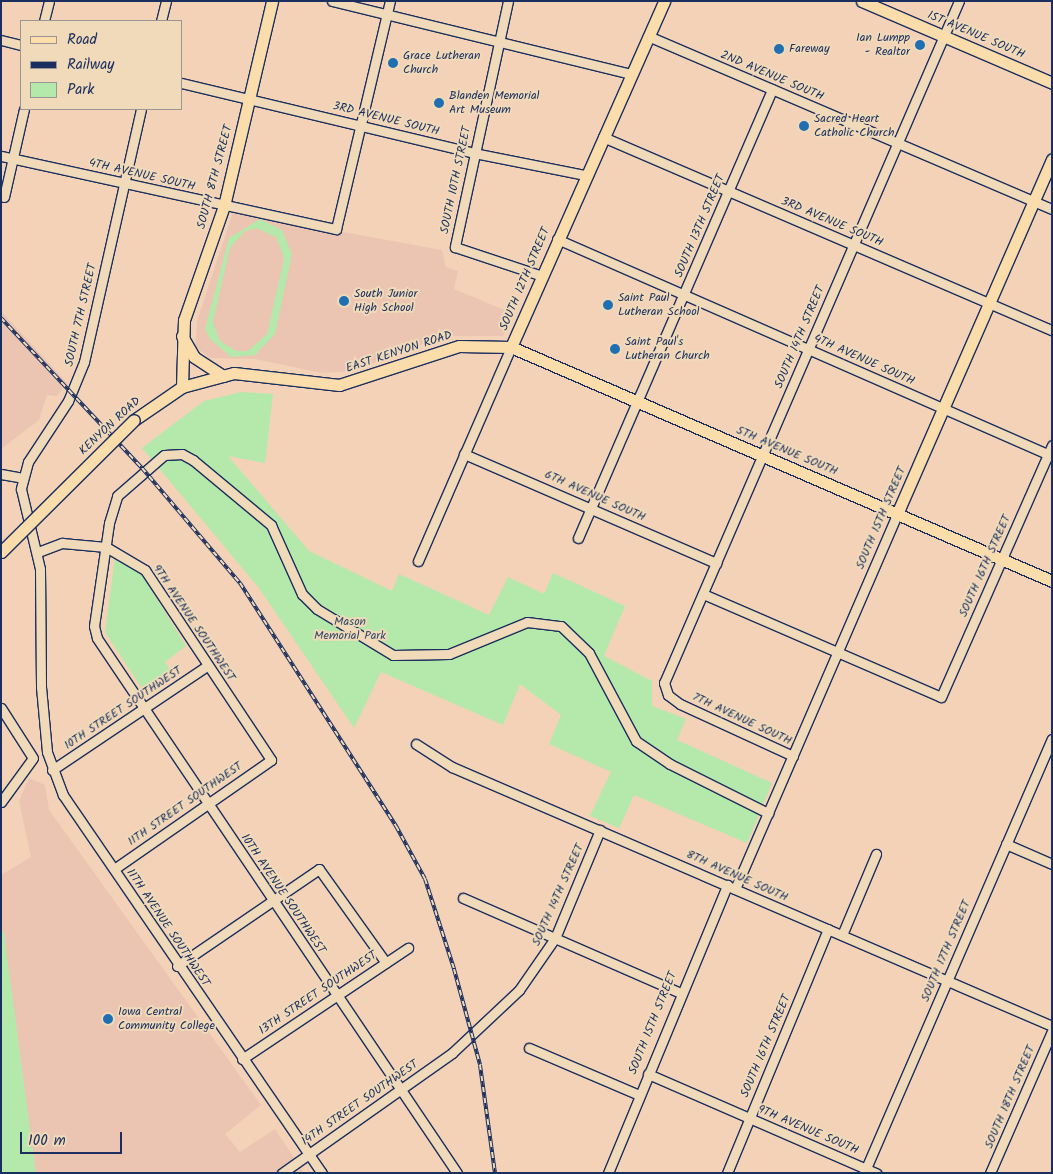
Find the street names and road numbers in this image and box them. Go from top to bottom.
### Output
street label: 1ST AVENUE SOUTH [925,8,1027,62]
street label: 2ND AVENUE SOUTH [718,48,826,104]
street label: 3RD AVENUE SOUTH [331,99,441,139]
street label: SOUTH 8TH STREET [194,123,236,231]
street label: SOUTH 10TH STREET [438,125,474,235]
street label: 4TH AVENUE SOUTH [87,156,197,194]
street label: SOUTH 13TH STREET [672,172,728,280]
street label: 3RD AVENUE SOUTH [779,194,885,250]
street label: SOUTH 12TH STREET [497,225,553,333]
street label: SOUTH 7TH STREET [62,262,100,368]
street label: SOUTH 14TH STREET [772,284,828,390]
street label: EAST KENYON ROAD [344,328,454,376]
street label: 4TH AVENUE SOUTH [811,331,917,389]
street label: KENYON ROAD [76,394,144,458]
street label: 5TH AVENUE SOUTH [734,423,840,479]
street label: SOUTH 15TH STREET [853,465,909,571]
street label: 6TH AVENUE SOUTH [542,467,648,525]
street label: SOUTH 16TH STREET [956,513,1014,619]
street label: 9TH AVENUE SOUTHWEST [150,562,238,684]
street label: 10TH STREET SOUTHWEST [61,663,185,753]
street label: 7TH AVENUE SOUTH [690,690,794,748]
street label: 11TH STREET SOUTHWEST [125,759,245,849]
street label: 10TH AVENUE SOUTHWEST [237,831,329,957]
street label: SOUTH 14TH STREET [529,842,587,948]
street label: 8TH AVENUE SOUTH [684,847,790,905]
street label: 11TH AVENUE SOUTHWEST [123,866,213,990]
street label: SOUTH 17TH STREET [918,898,974,1004]
street label: 13TH STREET SOUTHWEST [256,948,380,1038]
street label: SOUTH 15TH STREET [626,969,680,1077]
street label: SOUTH 16TH STREET [738,992,794,1100]
street label: SOUTH 18TH STREET [982,1043,1038,1151]
street label: 14TH STREET SOUTHWEST [299,1057,421,1149]
street label: 9TH AVENUE SOUTH [755,1102,861,1158]

